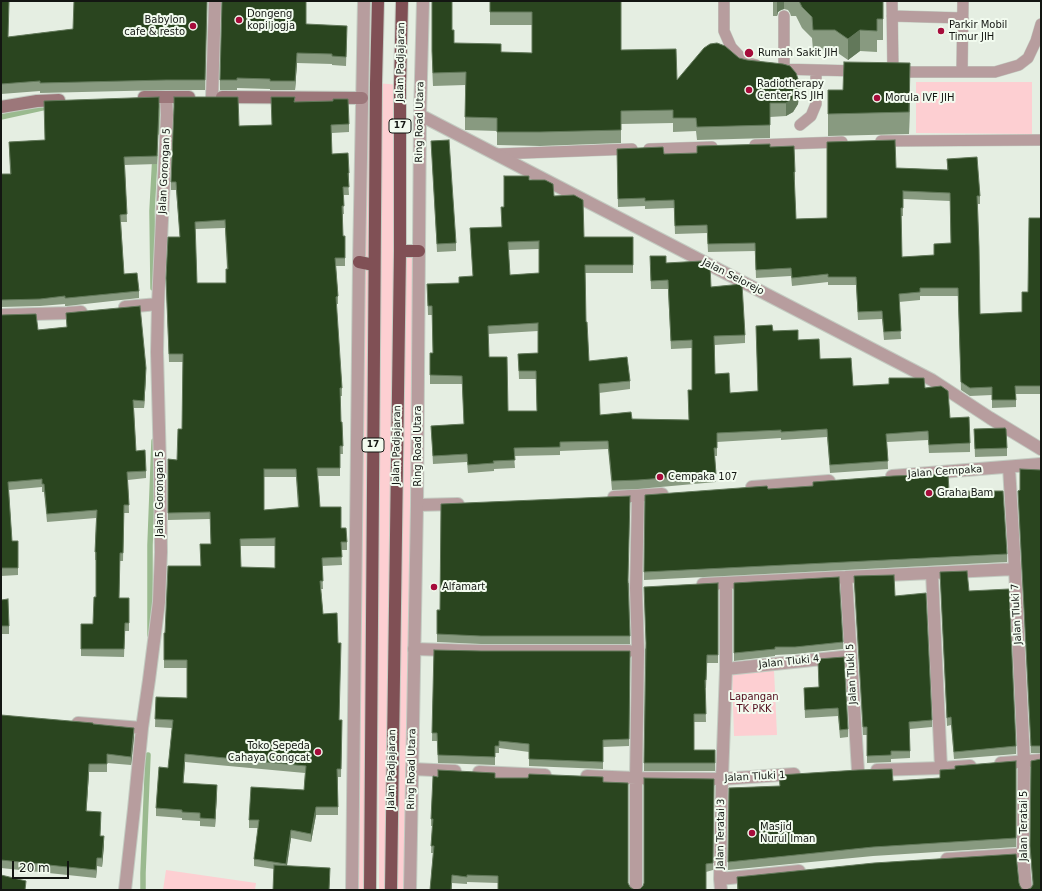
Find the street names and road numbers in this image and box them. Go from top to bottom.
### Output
street label: Jalan Padjajaran [394,22,408,102]
street label: Ring Road Utara [413,81,427,163]
road number: 17 [389,119,411,133]
street label: Jalan Gorongan 5 [157,128,173,214]
street label: Jalan Selorejo [700,256,766,298]
street label: Jalan Padjajaran [390,405,404,485]
street label: Ring Road Utara [412,405,424,487]
road number: 17 [362,438,384,452]
street label: Jalan Gorongan 5 [154,451,166,537]
street label: Jalan Cempaka [907,463,983,481]
street label: Jalan Tluki 7 [1009,583,1025,645]
street label: Jalan Tluki 5 [844,643,860,705]
street label: Jalan Tluki 4 [758,653,820,671]
street label: Ring Road Utara [405,728,419,810]
street label: Jalan Padjajaran [385,729,399,809]
street label: Jalan Tluki 1 [724,769,786,785]
street label: Jalan Teratai 5 [1018,791,1030,861]
street label: Jalan Teratai 3 [714,799,728,869]

